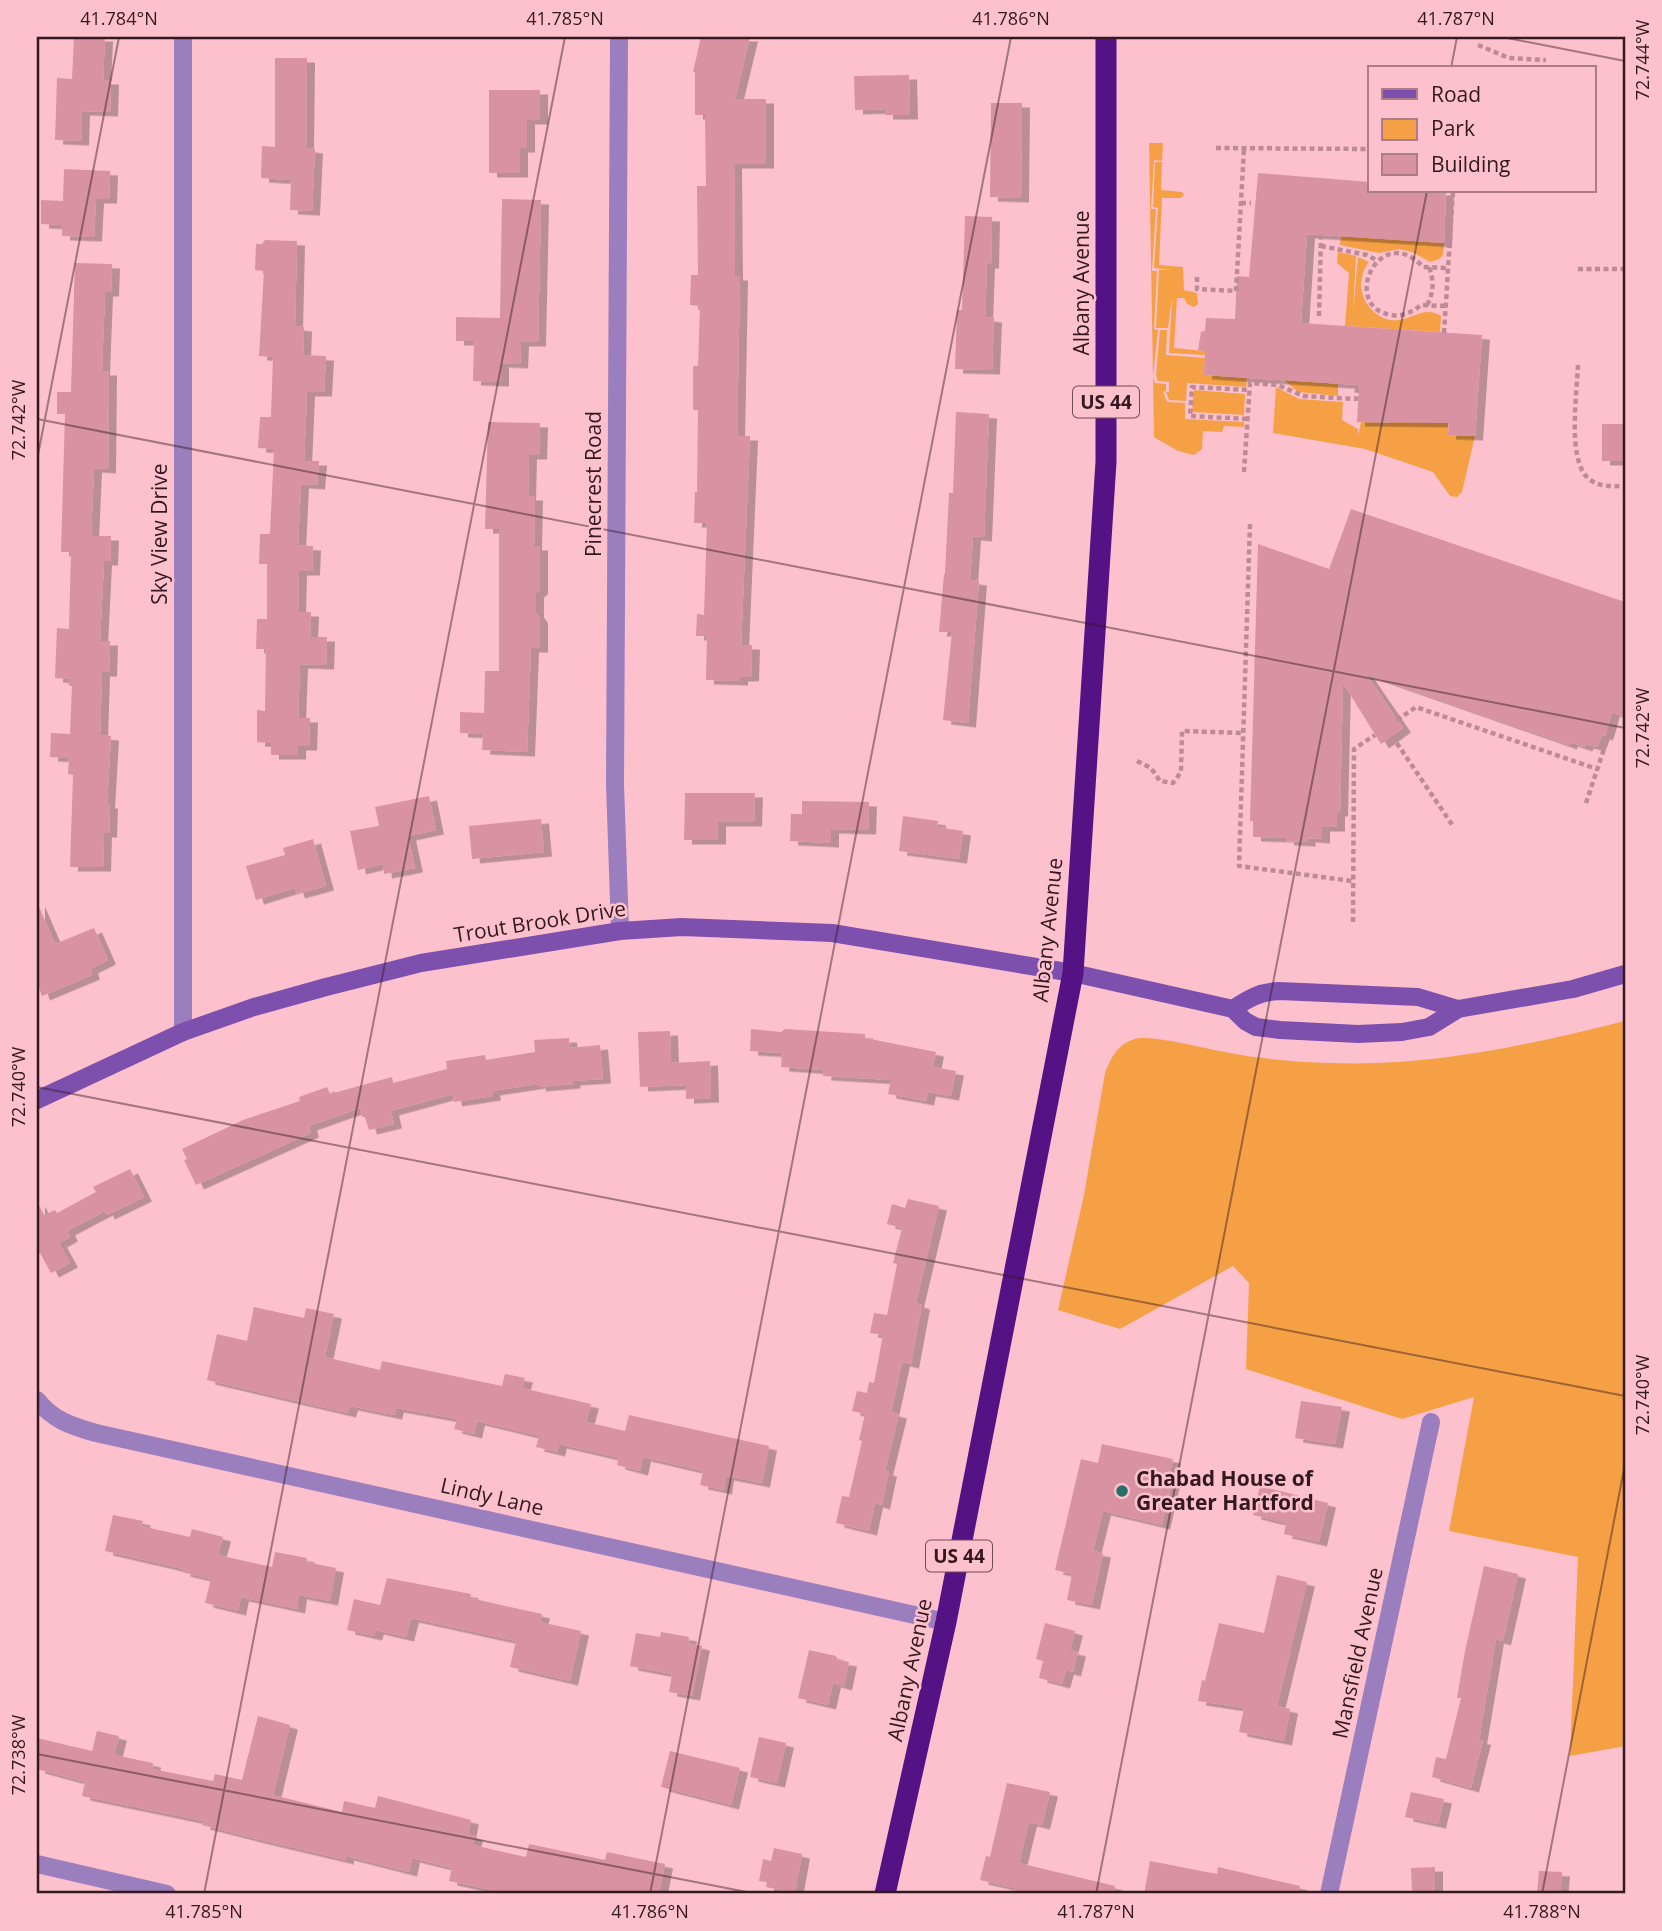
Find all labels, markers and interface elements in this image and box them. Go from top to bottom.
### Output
text: 41.784°N [80,6,158,30]
text: 41.785°N [526,6,604,30]
text: 41.786°N [972,6,1050,30]
text: 41.787°N [1417,6,1495,30]
text: 72.744°W [1630,19,1654,100]
legend [1368,66,1596,192]
text: Road [1431,80,1481,108]
text: Park [1431,114,1475,142]
text: Building [1431,150,1510,178]
street label: Albany Avenue [1067,210,1095,356]
text: 72.742°W [6,379,30,460]
road number: US 44 [1073,386,1139,418]
street label: Pinecrest Road [579,411,607,557]
street label: Sky View Drive [145,463,173,605]
text: 72.742°W [1630,687,1654,768]
street label: Albany Avenue [1026,856,1069,1003]
street label: Trout Brook Drive [452,894,628,948]
text: 72.740°W [6,1046,30,1127]
text: 72.740°W [1630,1354,1654,1435]
place label: Chabad House of Greater Hartford [1136,1464,1315,1516]
street label: Lindy Lane [438,1471,547,1522]
marker: Chabad House of Greater Hartford [1114,1483,1130,1499]
road number: US 44 [926,1540,992,1572]
street label: Mansfield Avenue [1325,1565,1389,1741]
street label: Albany Avenue [880,1596,938,1744]
text: 72.738°W [6,1714,30,1795]
text: 41.785°N [165,1899,243,1923]
text: 41.786°N [611,1899,689,1923]
text: 41.787°N [1057,1899,1135,1923]
text: 41.788°N [1503,1899,1581,1923]

